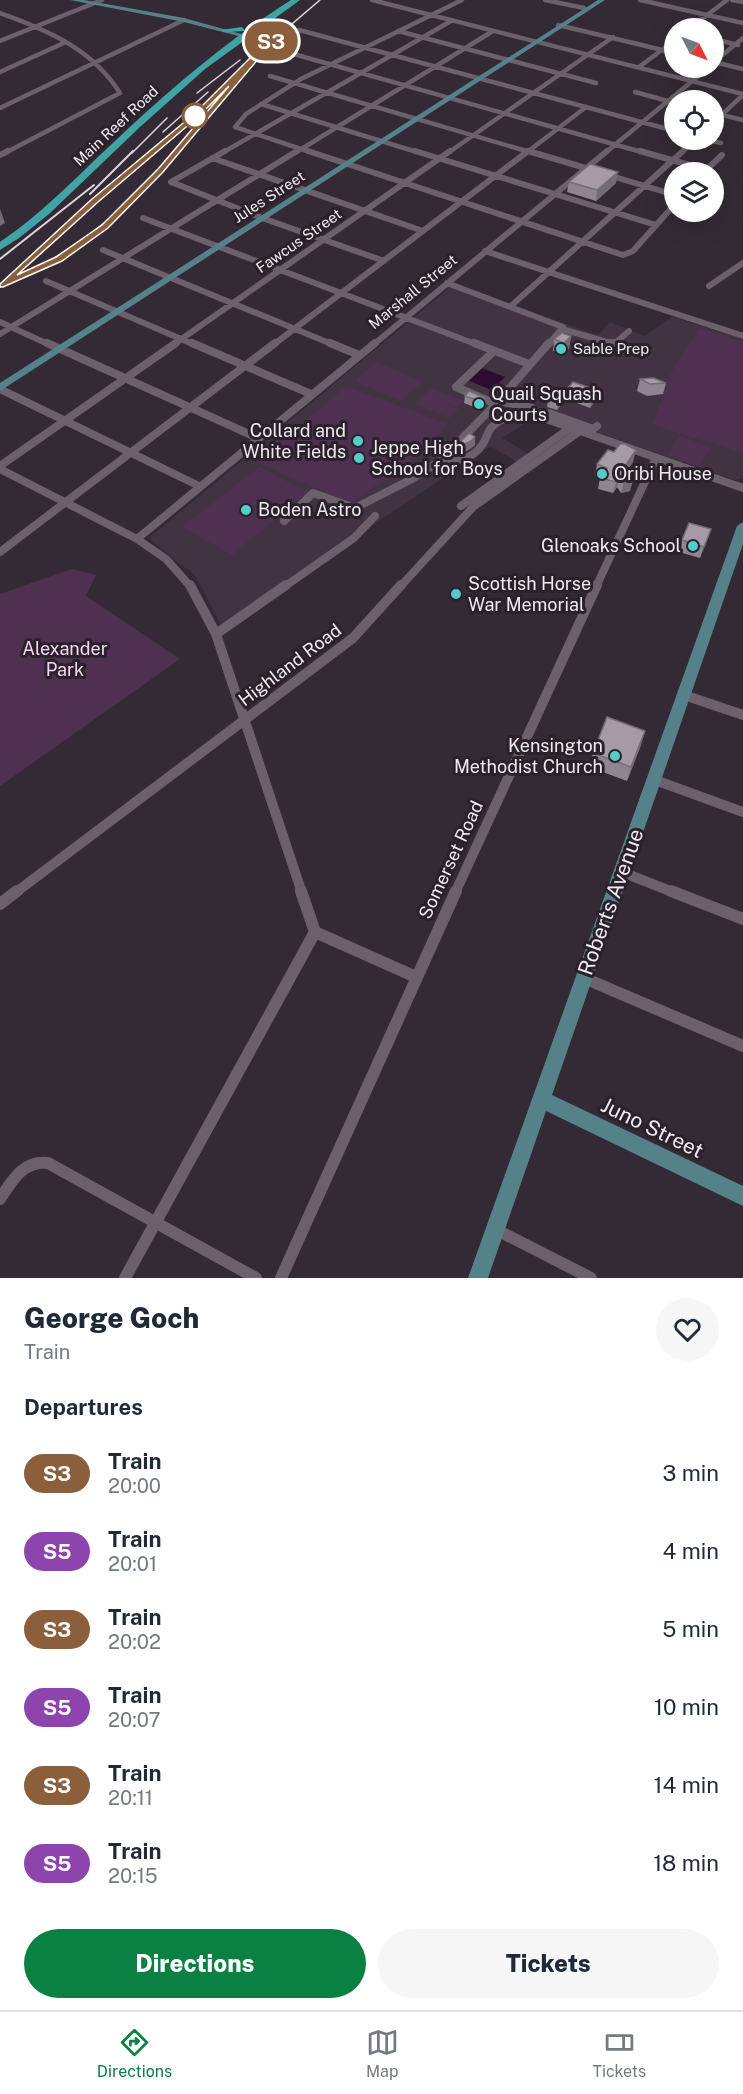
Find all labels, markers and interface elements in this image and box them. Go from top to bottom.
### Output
north arrow [664,18,724,78]
map controls [664,18,724,222]
line badge: S3 [244,22,298,60]
text: S3 [257,29,285,54]
street label: Main Reef Road [70,82,161,169]
button: locate [664,90,724,150]
unlabelled marker [182,103,208,129]
button: layers [664,162,724,222]
street label: Jules Street [230,167,308,226]
street label: Fawcus Street [253,205,345,276]
street label: Marshall Street [365,251,460,332]
place label: Sable Prep [573,340,649,357]
marker: Sable Prep [554,342,568,356]
place label: Quail Squash Courts [491,383,602,425]
marker: Quail Squash Courts [472,397,486,411]
place label: Collard and White Fields [243,420,346,462]
marker: Collard and White Fields [351,434,365,448]
place label: Jeppe High School for Boys [371,437,503,479]
marker: Jeppe High School for Boys [352,451,366,465]
place label: Oribi House [614,463,712,484]
marker: Oribi House [595,467,609,481]
place label: Boden Astro [258,499,362,520]
marker: Boden Astro [239,503,253,517]
place label: Glenoaks School [541,535,681,556]
marker: Glenoaks School [686,539,700,553]
place label: Scottish Horse War Memorial [468,573,591,615]
marker: Scottish Horse War Memorial [449,587,463,601]
street label: Highland Road [234,619,345,710]
park label: Alexander Park [22,638,108,680]
place label: Kensington Methodist Church [454,735,603,777]
marker: Kensington Methodist Church [608,749,622,763]
street label: Somerset Road [414,797,487,922]
street label: Roberts Avenue [572,825,649,978]
street label: Juno Street [597,1092,707,1163]
button: heart [656,1298,719,1361]
text: George Goch [24,1301,199,1334]
text: Train [24,1340,70,1364]
text: Departures [24,1394,143,1420]
text: Train [108,1448,161,1474]
text: 3 min [662,1460,719,1486]
text: S3 [43,1461,71,1486]
text: 20:00 [108,1474,161,1498]
text: Train [108,1526,161,1552]
text: 4 min [663,1538,719,1564]
text: S5 [43,1539,71,1564]
text: 20:01 [108,1552,157,1576]
text: Train [108,1604,161,1630]
text: 5 min [662,1616,719,1642]
text: S3 [43,1617,71,1642]
text: 20:02 [108,1630,161,1654]
text: Train [108,1682,161,1708]
text: 10 min [654,1694,719,1720]
text: S5 [43,1695,71,1720]
text: 20:07 [108,1708,161,1732]
text: Train [108,1760,161,1786]
text: 14 min [654,1772,719,1798]
text: S3 [43,1773,71,1798]
text: 20:11 [108,1786,153,1810]
text: Train [108,1838,161,1864]
text: 18 min [653,1850,719,1876]
text: S5 [43,1851,71,1876]
text: 20:15 [108,1864,158,1888]
button: Directions [24,1929,366,1998]
button: Tickets [378,1929,719,1998]
tab: Directions [97,2026,172,2081]
tab: Map [366,2026,399,2081]
tab: Tickets [592,2026,646,2081]

